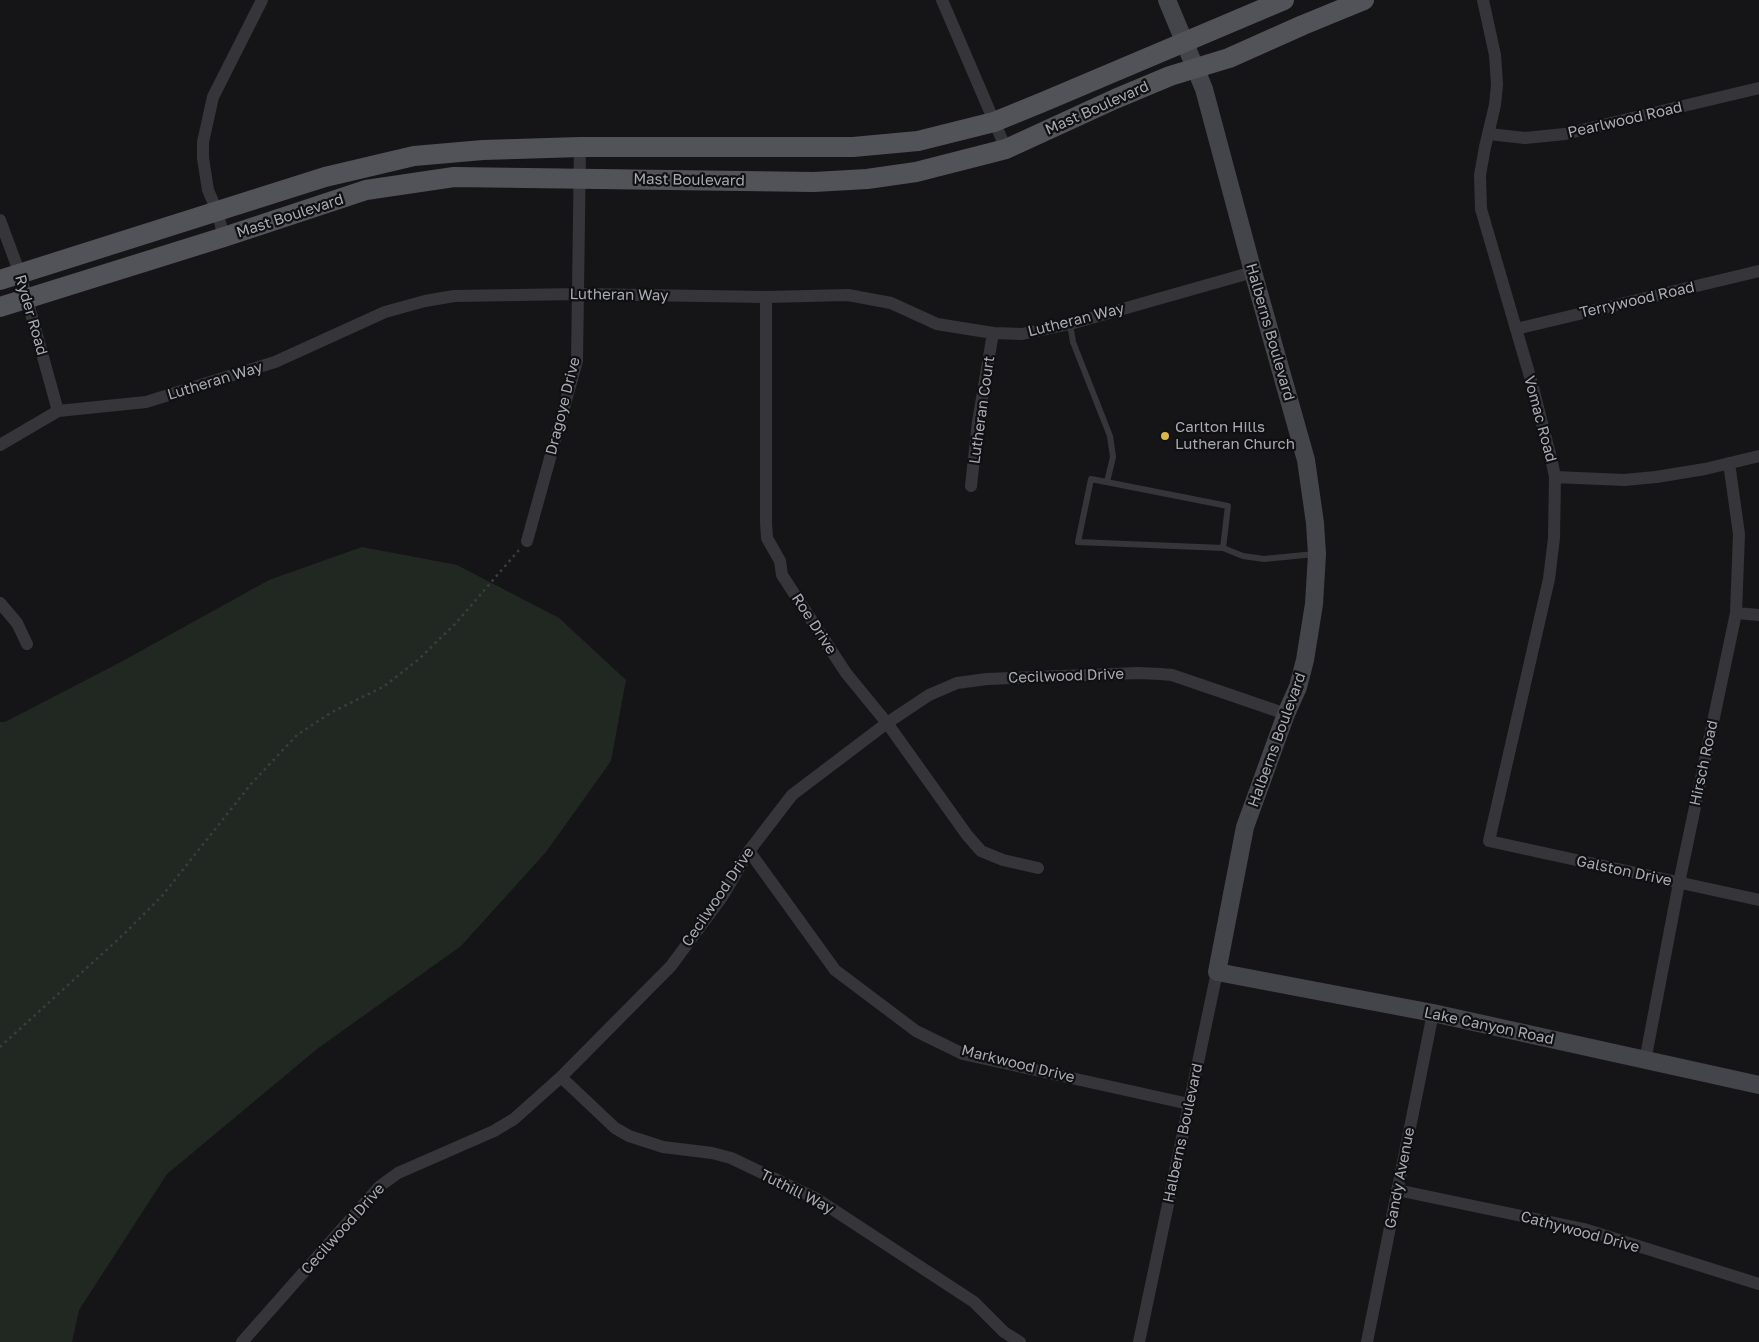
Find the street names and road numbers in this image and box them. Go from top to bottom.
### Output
street label: Mast Boulevard [1042,77,1152,139]
street label: Pearlwood Road [1566,98,1684,142]
street label: Mast Boulevard [633,170,745,190]
street label: Mast Boulevard [234,190,346,242]
street label: Halberns Boulevard [1242,261,1298,403]
street label: Ryder Road [11,273,51,357]
street label: Terrywood Road [1578,278,1696,322]
street label: Lutheran Way [569,285,669,305]
street label: Lutheran Way [1026,299,1126,341]
street label: Dragoye Drive [542,355,584,457]
street label: Lutheran Court [966,355,998,465]
street label: Lutheran Way [165,358,265,404]
street label: Vomac Road [1520,374,1560,464]
street label: Roe Drive [788,590,840,658]
street label: Cecilwood Drive [1008,665,1124,687]
street label: Halberns Boulevard [1244,670,1310,810]
street label: Hirsch Road [1686,719,1722,807]
street label: Cecilwood Drive [678,844,758,950]
street label: Galston Drive [1575,852,1673,890]
street label: Lake Canyon Road [1422,1003,1556,1049]
street label: Markwood Drive [960,1041,1076,1087]
street label: Halberns Boulevard [1159,1062,1207,1204]
street label: Gandy Avenue [1381,1126,1419,1230]
street label: Tuthill Way [757,1166,837,1218]
street label: Cecilwood Drive [298,1180,388,1278]
street label: Cathywood Drive [1519,1207,1641,1257]

